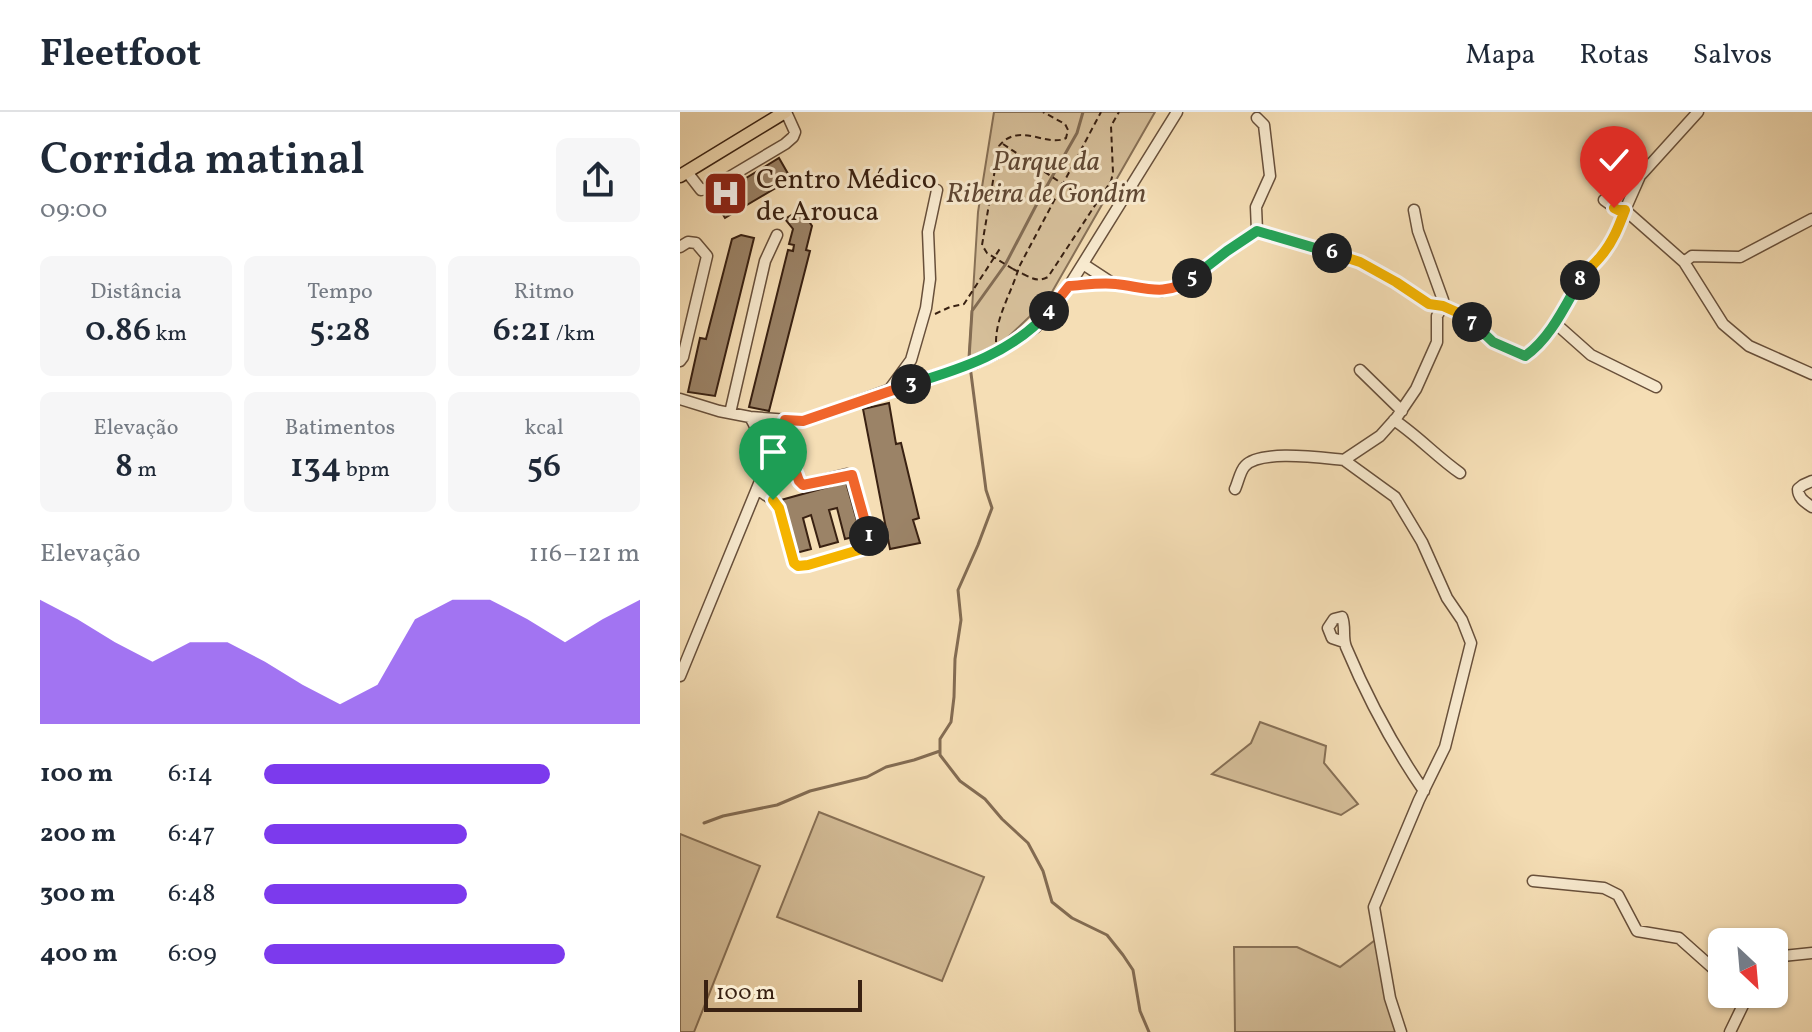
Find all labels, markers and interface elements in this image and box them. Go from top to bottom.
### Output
text: Fleetfoot [40,29,201,82]
text: Mapa [1466,36,1536,75]
text: Rotas [1580,36,1649,75]
text: Salvos [1693,36,1772,75]
pin [1580,126,1648,208]
text: Corrida matinal [40,131,365,192]
button: share [556,138,640,222]
icon: check [1592,138,1636,182]
park label: Parque da Ribeira de Gondim [946,143,1146,214]
place label: Centro Médico de Arouca [756,161,937,232]
hospital icon: Centro Médico de Arouca [701,170,749,218]
text: 09:00 [40,192,107,228]
pin: 6 [1312,233,1352,273]
text: 6 [1326,237,1338,268]
pin: 5 [1172,258,1212,298]
pin: 8 [1560,260,1600,300]
text: 5 [1187,262,1197,293]
text: 8 [1574,264,1586,295]
text: Distância [90,277,182,308]
text: Tempo [307,277,373,308]
text: Ritmo [514,277,574,308]
pin: 4 [1029,291,1069,331]
text: 4 [1042,295,1056,326]
pin: 7 [1452,302,1492,342]
text: 7 [1467,306,1477,337]
text: 0.86 [85,308,151,355]
text: 5:28 [309,308,371,355]
text: 6:21 [493,308,551,355]
text: km [151,319,187,350]
text: /km [551,319,595,350]
pin: 3 [891,364,931,404]
text: 3 [905,368,917,399]
text: Elevação [93,413,179,444]
text: Batimentos [285,413,395,444]
text: kcal [524,413,564,444]
pin [739,418,807,500]
icon: arrive [751,430,795,474]
text: 8 [115,444,133,491]
text: 134 [290,444,341,491]
text: 56 [527,444,561,491]
text: m [133,455,157,486]
text: bpm [341,455,390,486]
pin: 1 [849,516,889,556]
text: 1 [865,520,873,551]
text: Elevação [40,536,141,572]
text: 116–121 m [529,536,640,572]
text: 100 m [40,756,113,792]
text: 6:14 [168,756,213,792]
text: 200 m [40,816,116,852]
text: 6:47 [168,816,215,852]
text: 300 m [40,876,116,912]
text: 6:48 [168,876,216,912]
north arrow [1708,928,1788,1008]
map controls [1708,928,1788,1008]
text: 400 m [40,936,118,972]
text: 6:09 [168,936,217,972]
scale bar [704,976,862,1012]
text: 100 m [716,978,775,1009]

